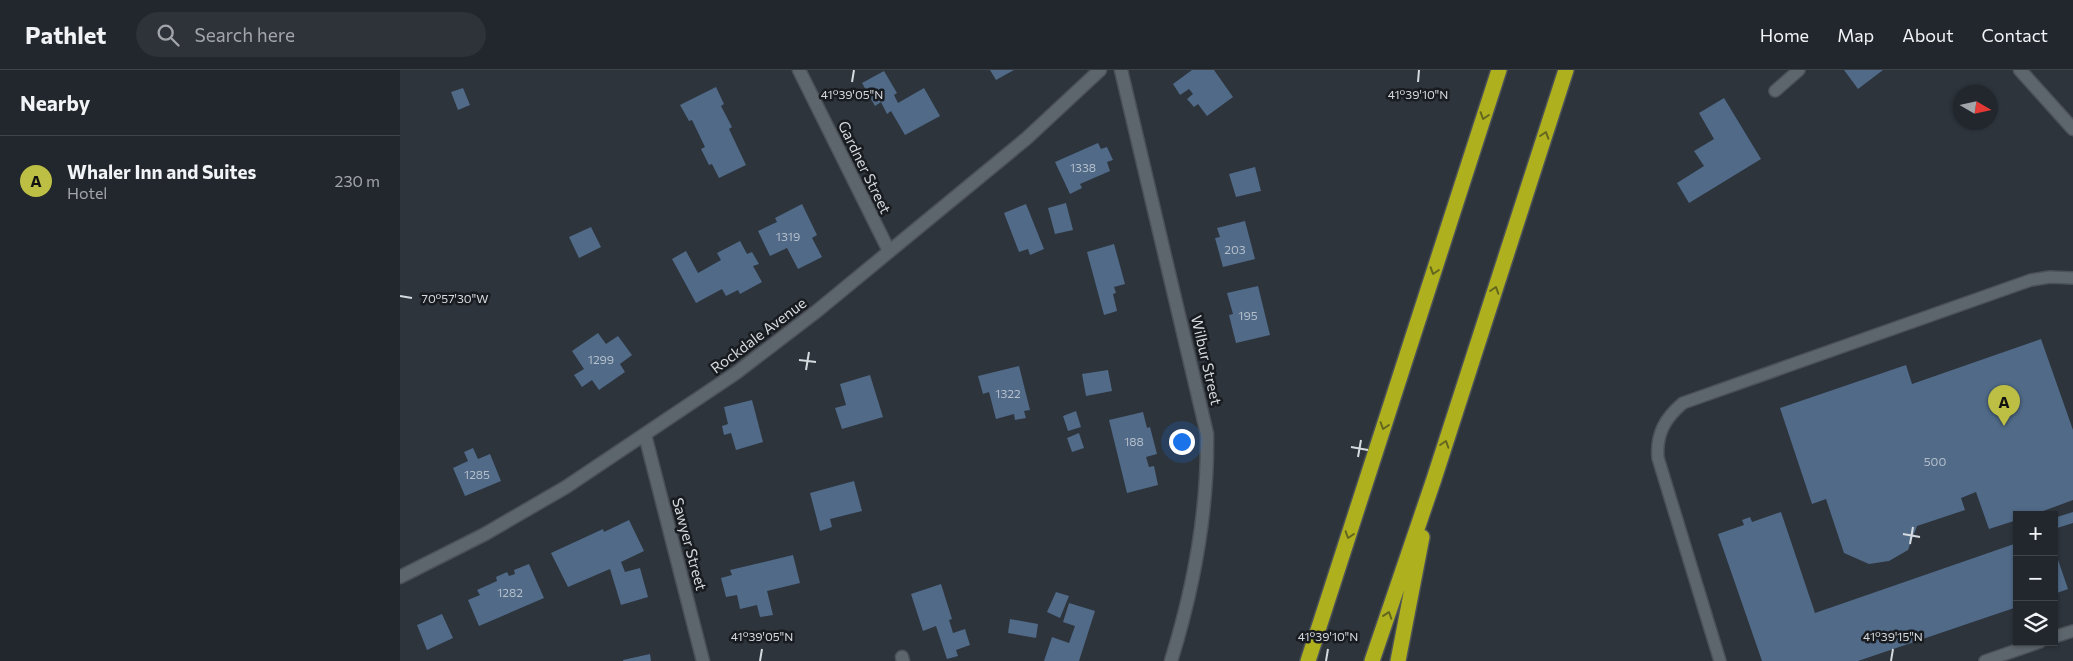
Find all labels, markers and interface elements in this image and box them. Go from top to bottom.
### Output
search box [136,12,486,57]
text: Pathlet [25,20,106,49]
icon: search [154,21,182,49]
text: Search here [194,23,295,46]
text: Home [1760,24,1809,46]
text: Map [1837,24,1874,46]
text: About [1902,24,1954,46]
text: Contact [1982,24,2048,46]
north arrow [1953,85,1998,130]
text: 41°39'05"N [821,87,883,101]
text: 41°39'10"N [1388,87,1448,101]
text: Nearby [20,90,90,115]
one-way arrow [1480,112,1490,120]
street label: Gardner Street [835,118,895,216]
one-way arrow [1539,131,1549,140]
text: Whaler Inn and Suites [67,160,256,183]
house number: 1338 [1070,160,1096,174]
text: A [30,171,42,190]
text: 230 m [335,171,380,190]
text: Hotel [67,183,107,202]
house number: 1319 [776,229,800,243]
house number: 203 [1224,242,1246,256]
one-way arrow [1430,266,1440,275]
one-way arrow [1489,286,1499,294]
text: 70°57'30"W [422,291,488,305]
street label: Rockdale Avenue [707,293,809,377]
house number: 195 [1238,308,1258,322]
street label: Wilbur Street [1188,313,1226,407]
house number: 1299 [588,352,614,366]
pin: A [1988,385,2020,426]
house number: 1322 [995,386,1021,400]
one-way arrow [1380,421,1390,429]
your location [1169,429,1195,455]
house number: 188 [1124,434,1144,448]
one-way arrow [1439,441,1449,449]
house number: 500 [1924,454,1946,468]
house number: 1285 [464,467,490,481]
street label: Sawyer Street [669,496,711,592]
map controls [2013,511,2058,646]
button: + [2013,511,2058,556]
one-way arrow [1344,530,1354,539]
button: − [2013,556,2058,601]
house number: 1282 [497,585,523,599]
button: layers [2013,601,2058,646]
one-way arrow [1382,611,1392,620]
text: 41°39'05"N [731,629,793,643]
text: 41°39'10"N [1298,629,1358,643]
text: 41°39'15"N [1863,629,1923,643]

